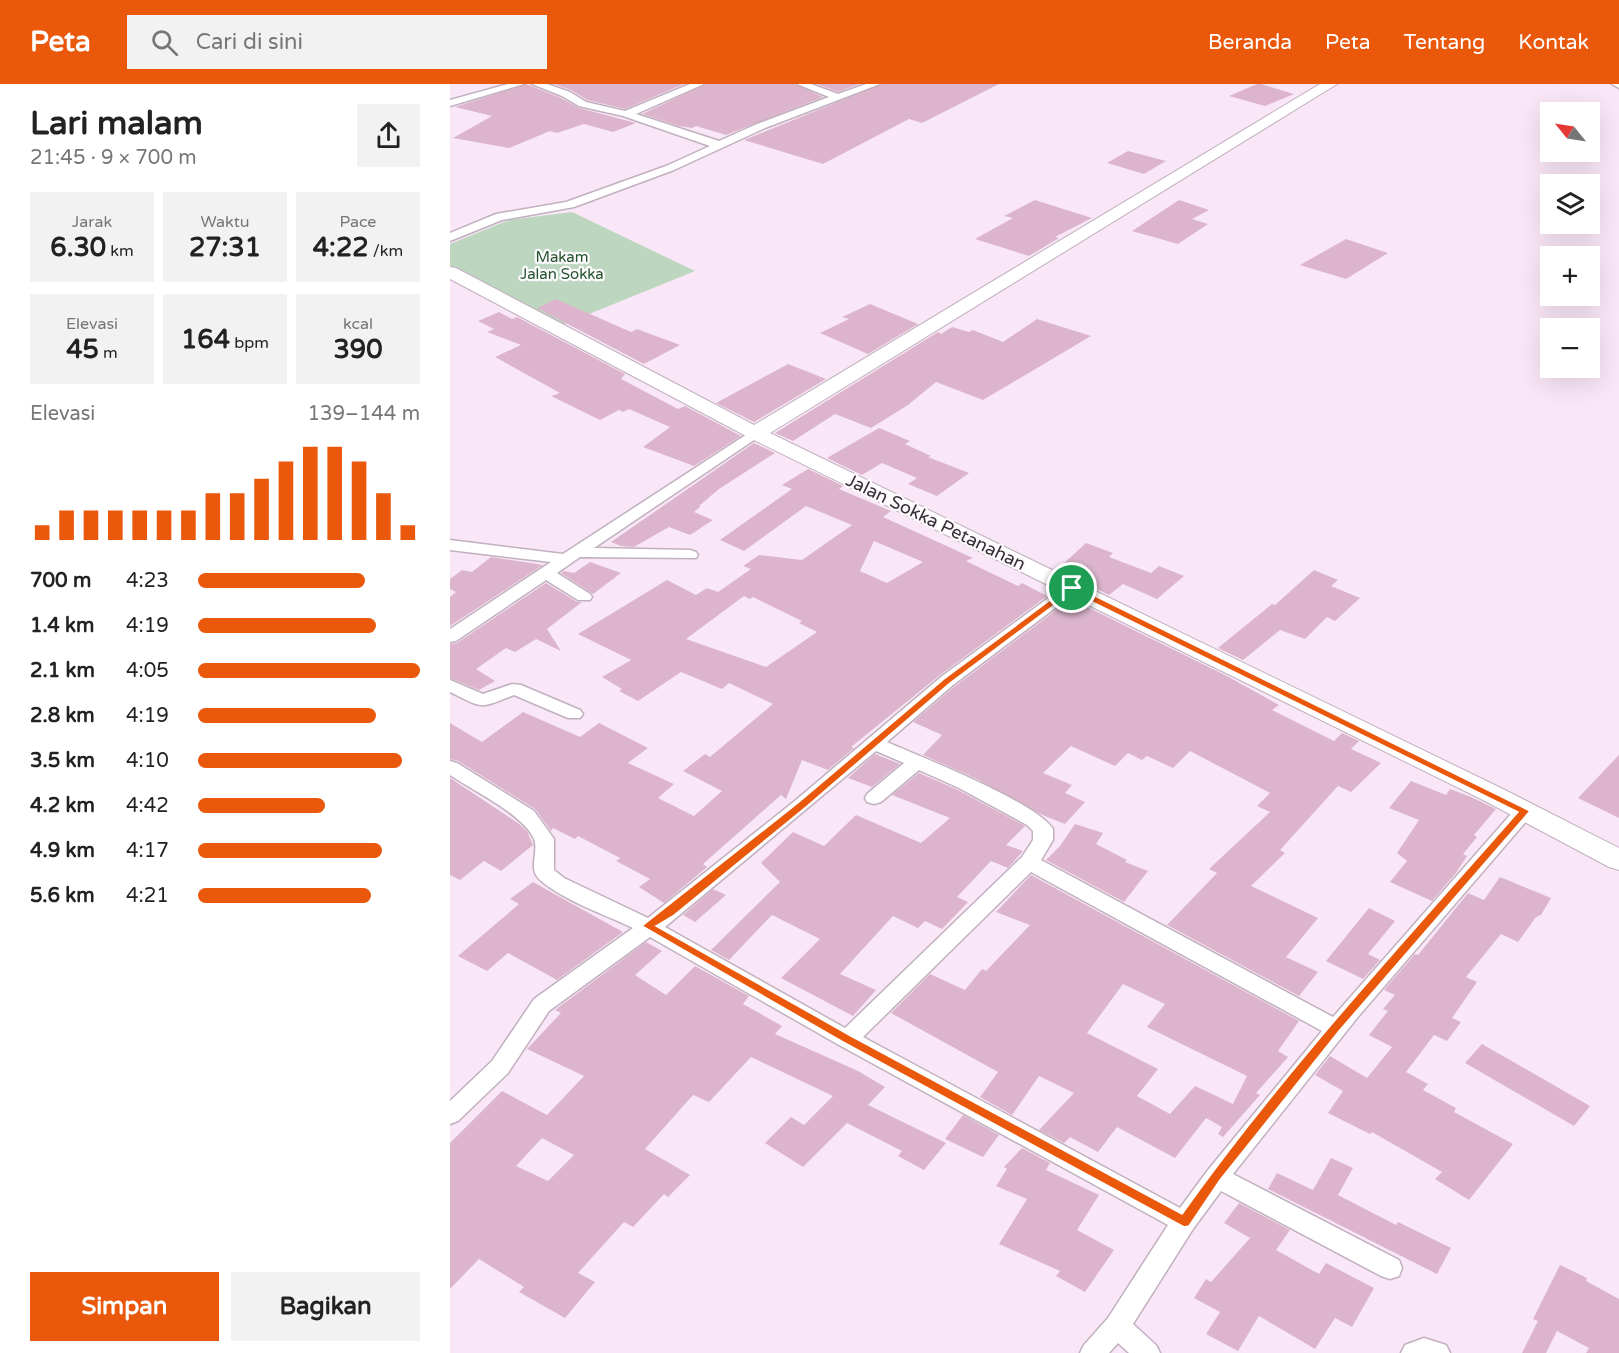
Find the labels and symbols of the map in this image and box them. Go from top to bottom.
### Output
north arrow [1540,102,1600,162]
park label: Makam Jalan Sokka [520,248,604,283]
street label: Jalan Sokka Petanahan [843,469,1029,575]
pin [1046,562,1097,613]

